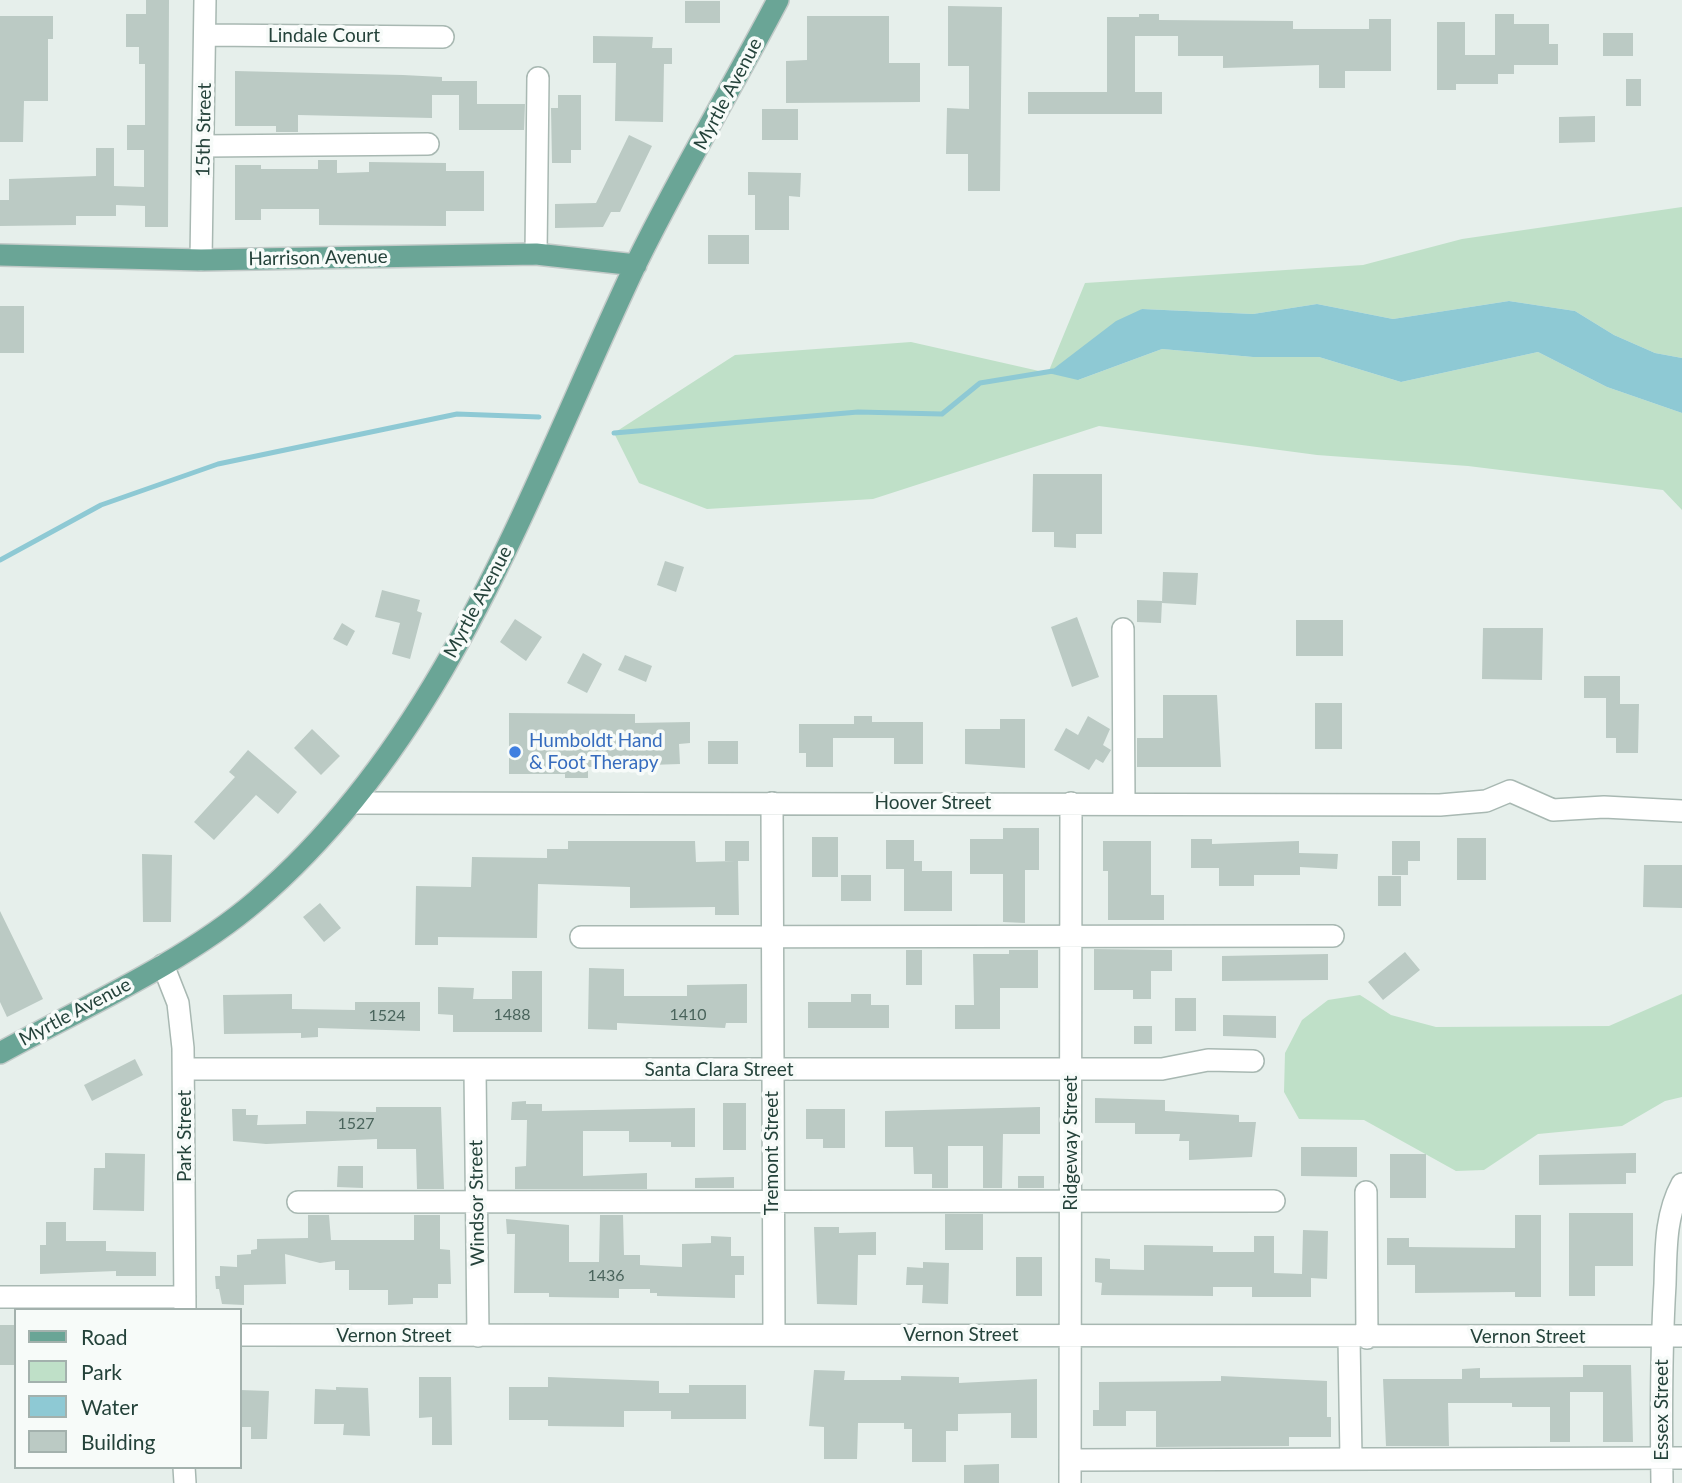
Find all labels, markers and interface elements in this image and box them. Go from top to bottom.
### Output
street label: Lindale Court [268,25,380,47]
street label: Myrtle Avenue [689,34,767,154]
street label: 15th Street [192,83,216,177]
street label: Harrison Avenue [248,245,388,271]
street label: Myrtle Avenue [439,542,517,662]
place label: Humboldt Hand & Foot Therapy [529,730,663,774]
marker: Humboldt Hand & Foot Therapy [507,744,523,760]
street label: Hoover Street [875,792,991,814]
street label: Myrtle Avenue [15,973,135,1051]
house number: 1488 [493,1005,531,1025]
house number: 1410 [669,1005,707,1025]
house number: 1524 [368,1006,406,1026]
street label: Santa Clara Street [645,1059,793,1081]
street label: Ridgeway Street [1060,1075,1082,1211]
street label: Park Street [174,1090,196,1182]
street label: Tremont Street [761,1091,783,1215]
house number: 1527 [337,1114,375,1134]
street label: Windsor Street [465,1140,489,1266]
house number: 1436 [587,1266,625,1286]
legend [14,1308,242,1469]
text: Road [81,1324,128,1349]
street label: Vernon Street [903,1324,1019,1346]
street label: Vernon Street [336,1325,452,1347]
street label: Vernon Street [1470,1326,1586,1348]
text: Park [81,1359,122,1384]
street label: Essex Street [1651,1359,1673,1461]
text: Water [81,1394,138,1419]
text: Building [81,1429,156,1454]

